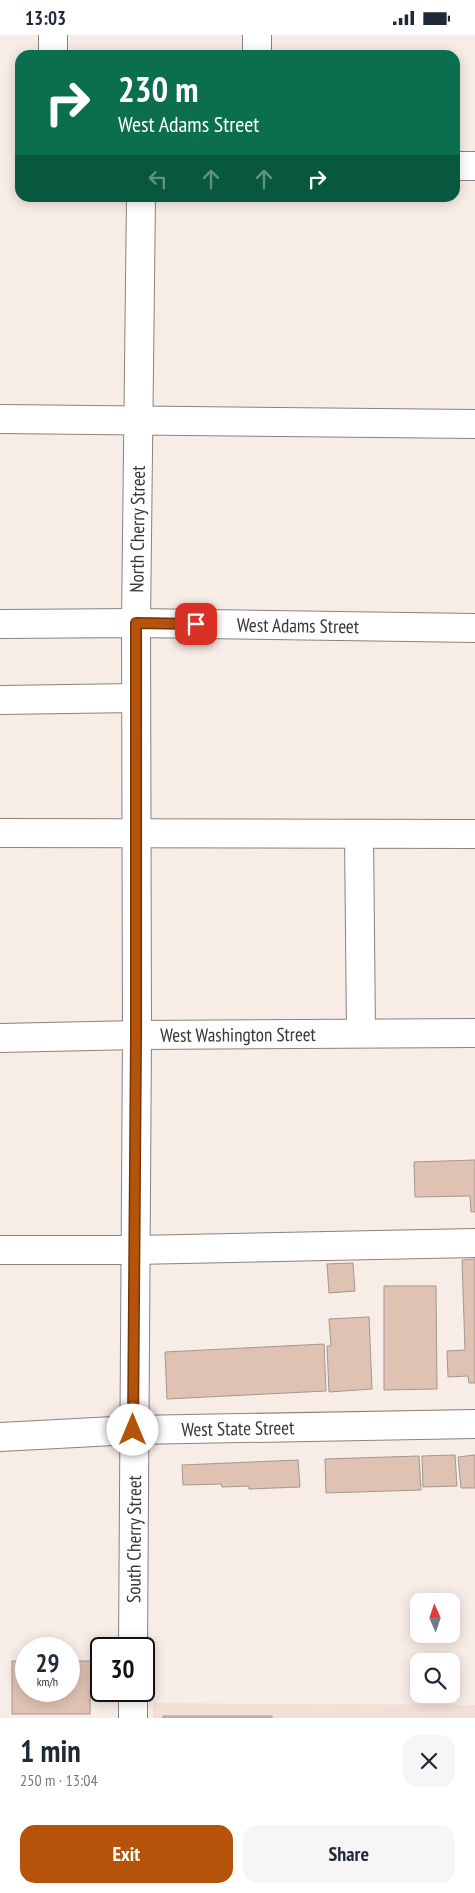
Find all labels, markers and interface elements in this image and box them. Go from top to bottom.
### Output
text: 13:03 [25,6,66,30]
text: 230 m [118,66,199,112]
icon: right [35,70,100,135]
text: West Adams Street [118,110,259,138]
icon: left [144,165,172,193]
icon: ahead [197,165,225,193]
icon: ahead [250,165,278,193]
icon: right [303,165,331,193]
street label: North Cherry Street [124,465,150,593]
pin [175,603,217,645]
icon: arrive [182,610,210,638]
street label: West Adams Street [237,612,360,638]
street label: West Washington Street [160,1022,317,1047]
position arrow [106,1403,158,1455]
street label: West State Street [181,1415,295,1441]
street label: South Cherry Street [121,1474,146,1603]
north arrow [410,1593,460,1643]
map controls [410,1593,460,1703]
speed limit sign: 30 [90,1637,155,1702]
text: 29 [36,1647,59,1679]
button: search [410,1653,460,1703]
text: km/h [37,1674,58,1689]
text: 1 min [20,1731,81,1770]
button: close [403,1735,455,1787]
text: 250 m · 13:04 [20,1770,98,1790]
button: Exit [20,1825,233,1883]
button: Share [243,1825,455,1883]

